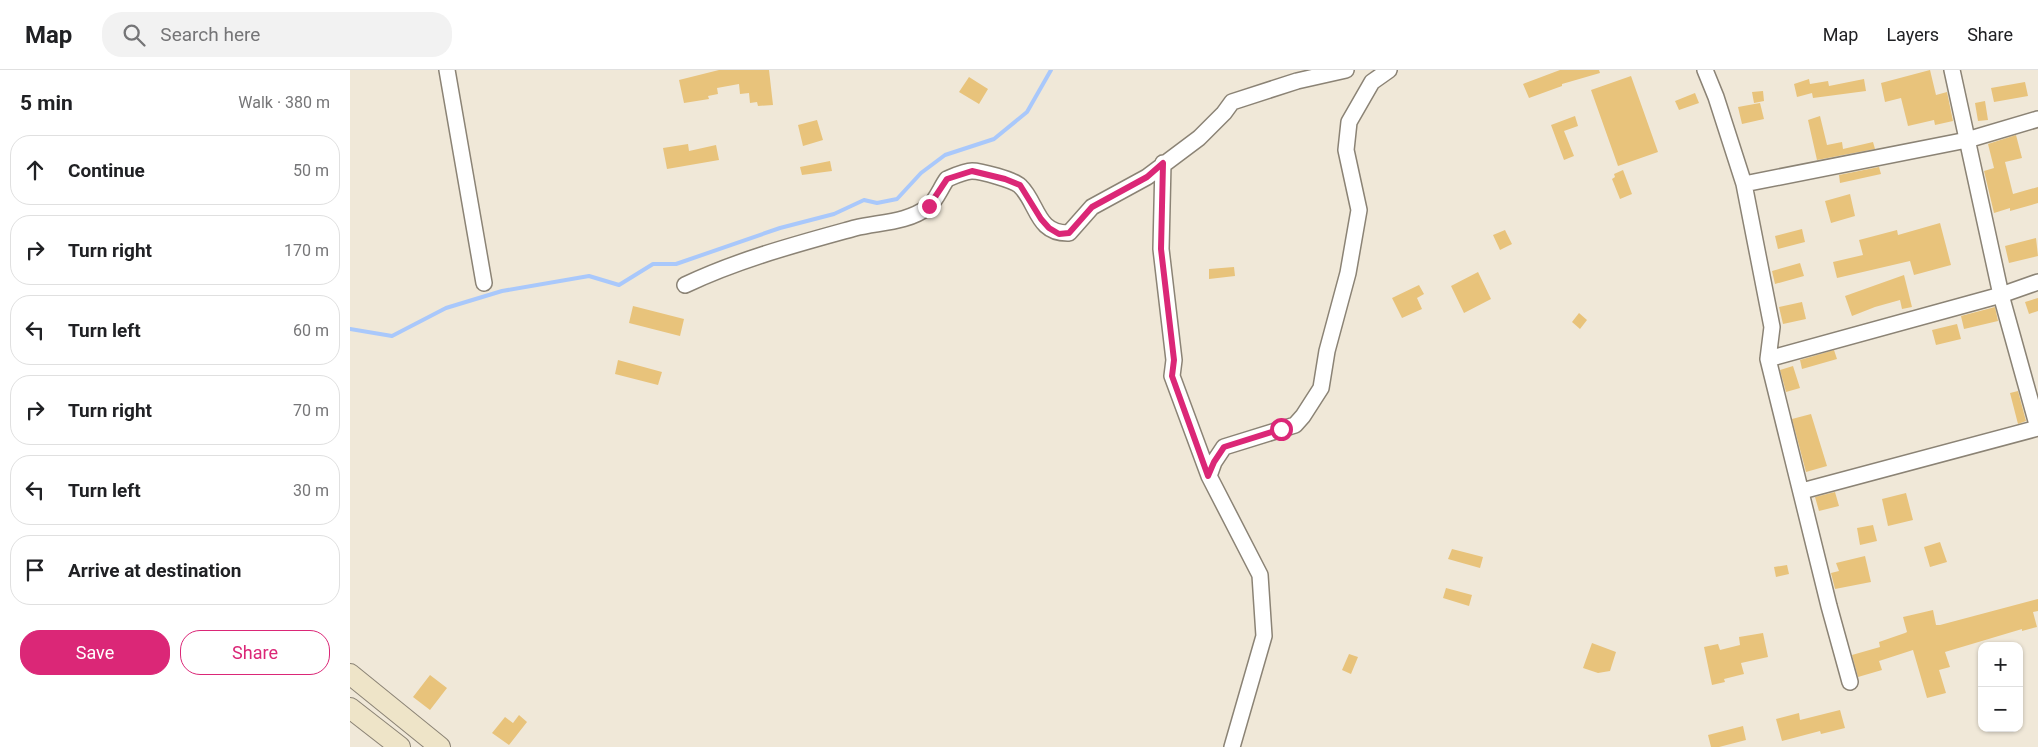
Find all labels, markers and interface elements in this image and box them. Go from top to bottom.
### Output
search box [102,12,452,57]
text: Map [25,21,72,49]
icon: search [120,21,148,49]
text: Search here [160,23,260,46]
text: Map [1823,24,1858,45]
text: Layers [1886,24,1939,45]
text: Share [1967,24,2013,45]
text: 5 min [20,91,73,115]
text: Walk · 380 m [238,93,330,112]
icon: ahead [21,156,49,184]
text: Continue [68,159,145,182]
text: 50 m [293,161,329,180]
route end [918,195,941,218]
icon: right [21,236,49,264]
text: Turn right [68,239,152,262]
text: 170 m [284,241,329,260]
icon: left [21,316,49,344]
text: Turn left [68,319,141,342]
text: 60 m [293,321,329,340]
icon: right [21,396,49,424]
text: Turn right [68,399,152,422]
text: 70 m [293,401,329,420]
route start [1270,418,1293,441]
icon: left [21,476,49,504]
text: Turn left [68,479,141,502]
text: 30 m [293,481,329,500]
icon: arrive [21,556,49,584]
text: Arrive at destination [68,559,241,582]
button: Save [20,630,170,675]
button: Share [180,630,330,675]
map controls [1978,642,2023,732]
button: + [1978,642,2023,687]
button: − [1978,687,2023,732]

